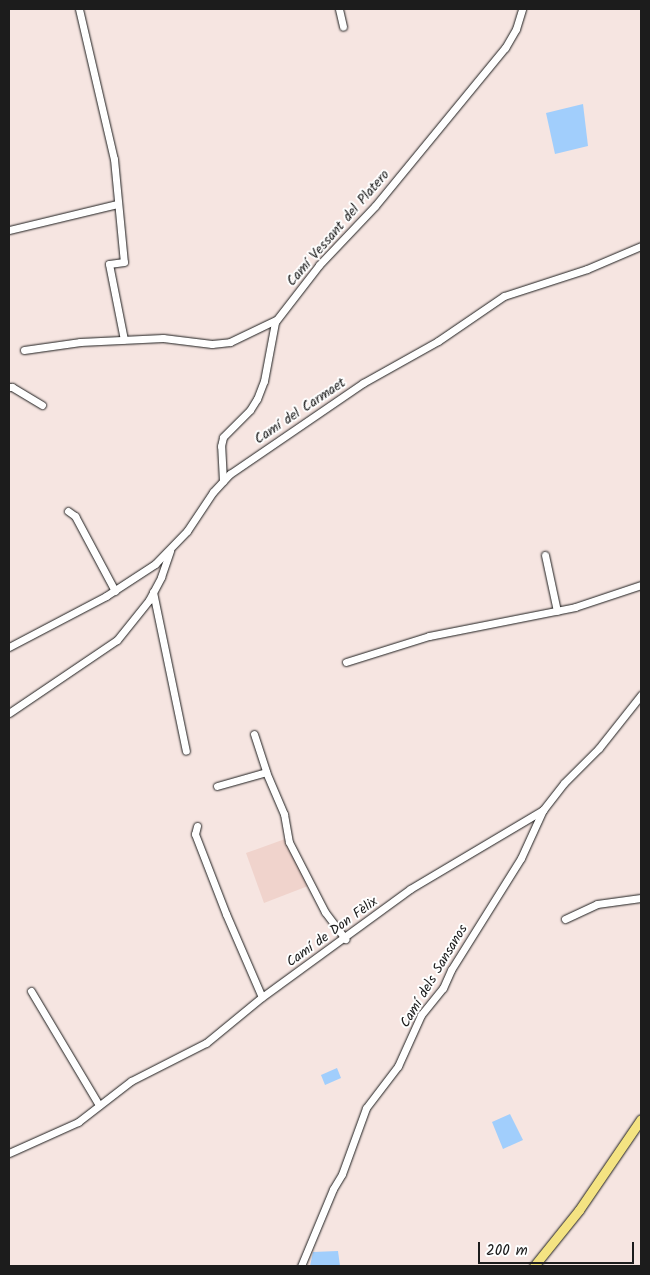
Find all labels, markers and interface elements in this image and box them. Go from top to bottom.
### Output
street label: Camí Vessant del Platero [283,166,393,290]
street label: Camí del Carmaet [251,374,349,448]
street label: Camí de Don Fèlix [283,893,381,971]
street label: Camí dels Sansanos [397,921,471,1031]
scale bar [480,1232,636,1264]
text: 200 m [486,1239,528,1263]

